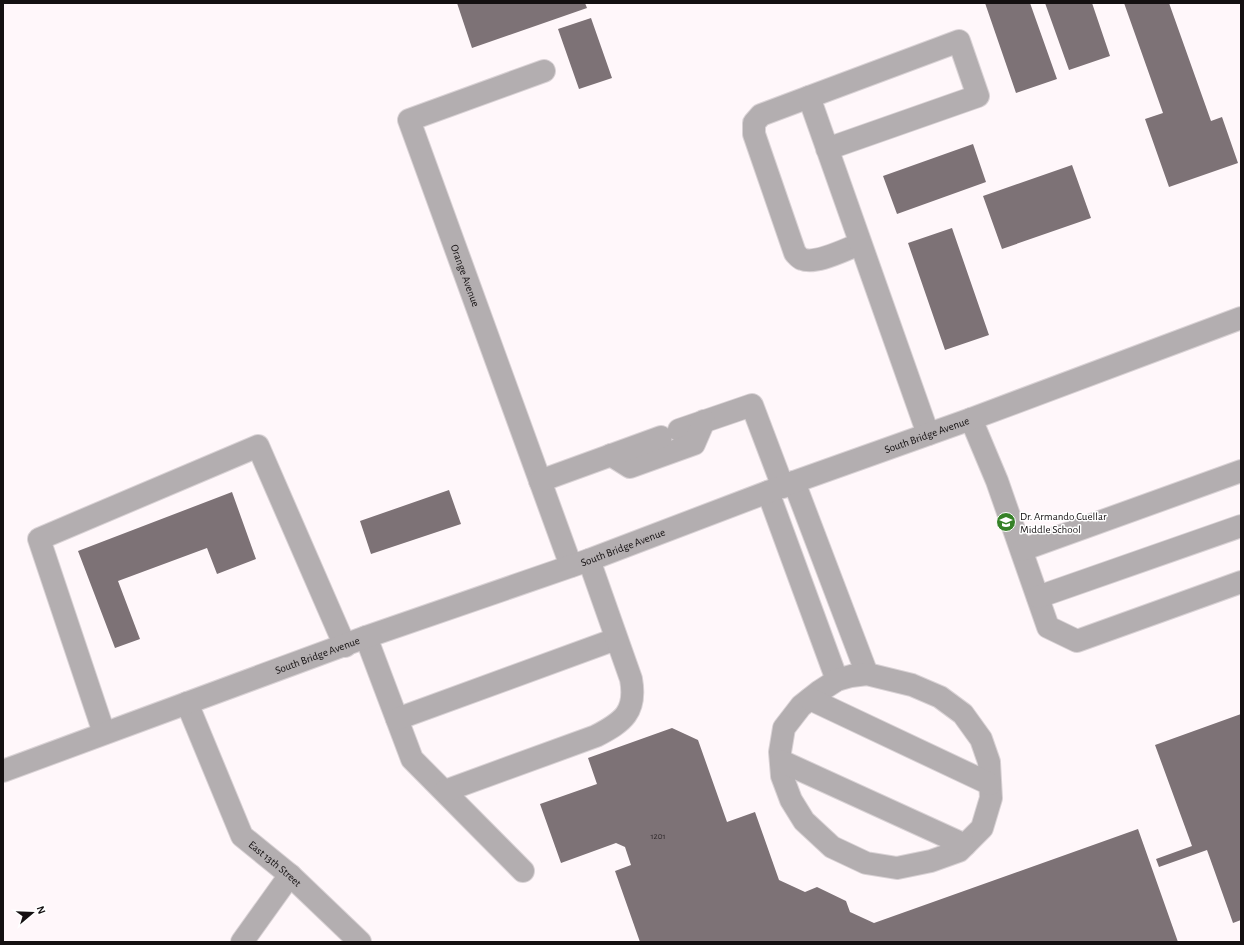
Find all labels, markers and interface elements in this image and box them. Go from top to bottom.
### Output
street label: Orange Avenue [449,243,481,308]
street label: South Bridge Avenue [883,415,971,455]
school or university icon: Dr. Armando Cuellar Middle School [995,511,1017,533]
place label: Dr. Armando Cuellar Middle School [1020,511,1107,535]
street label: South Bridge Avenue [579,527,667,568]
street label: South Bridge Avenue [274,635,361,676]
house number: 1201 [650,832,666,841]
street label: East 13th Street [246,839,304,889]
north arrow [12,893,52,933]
text: N [35,904,47,915]

